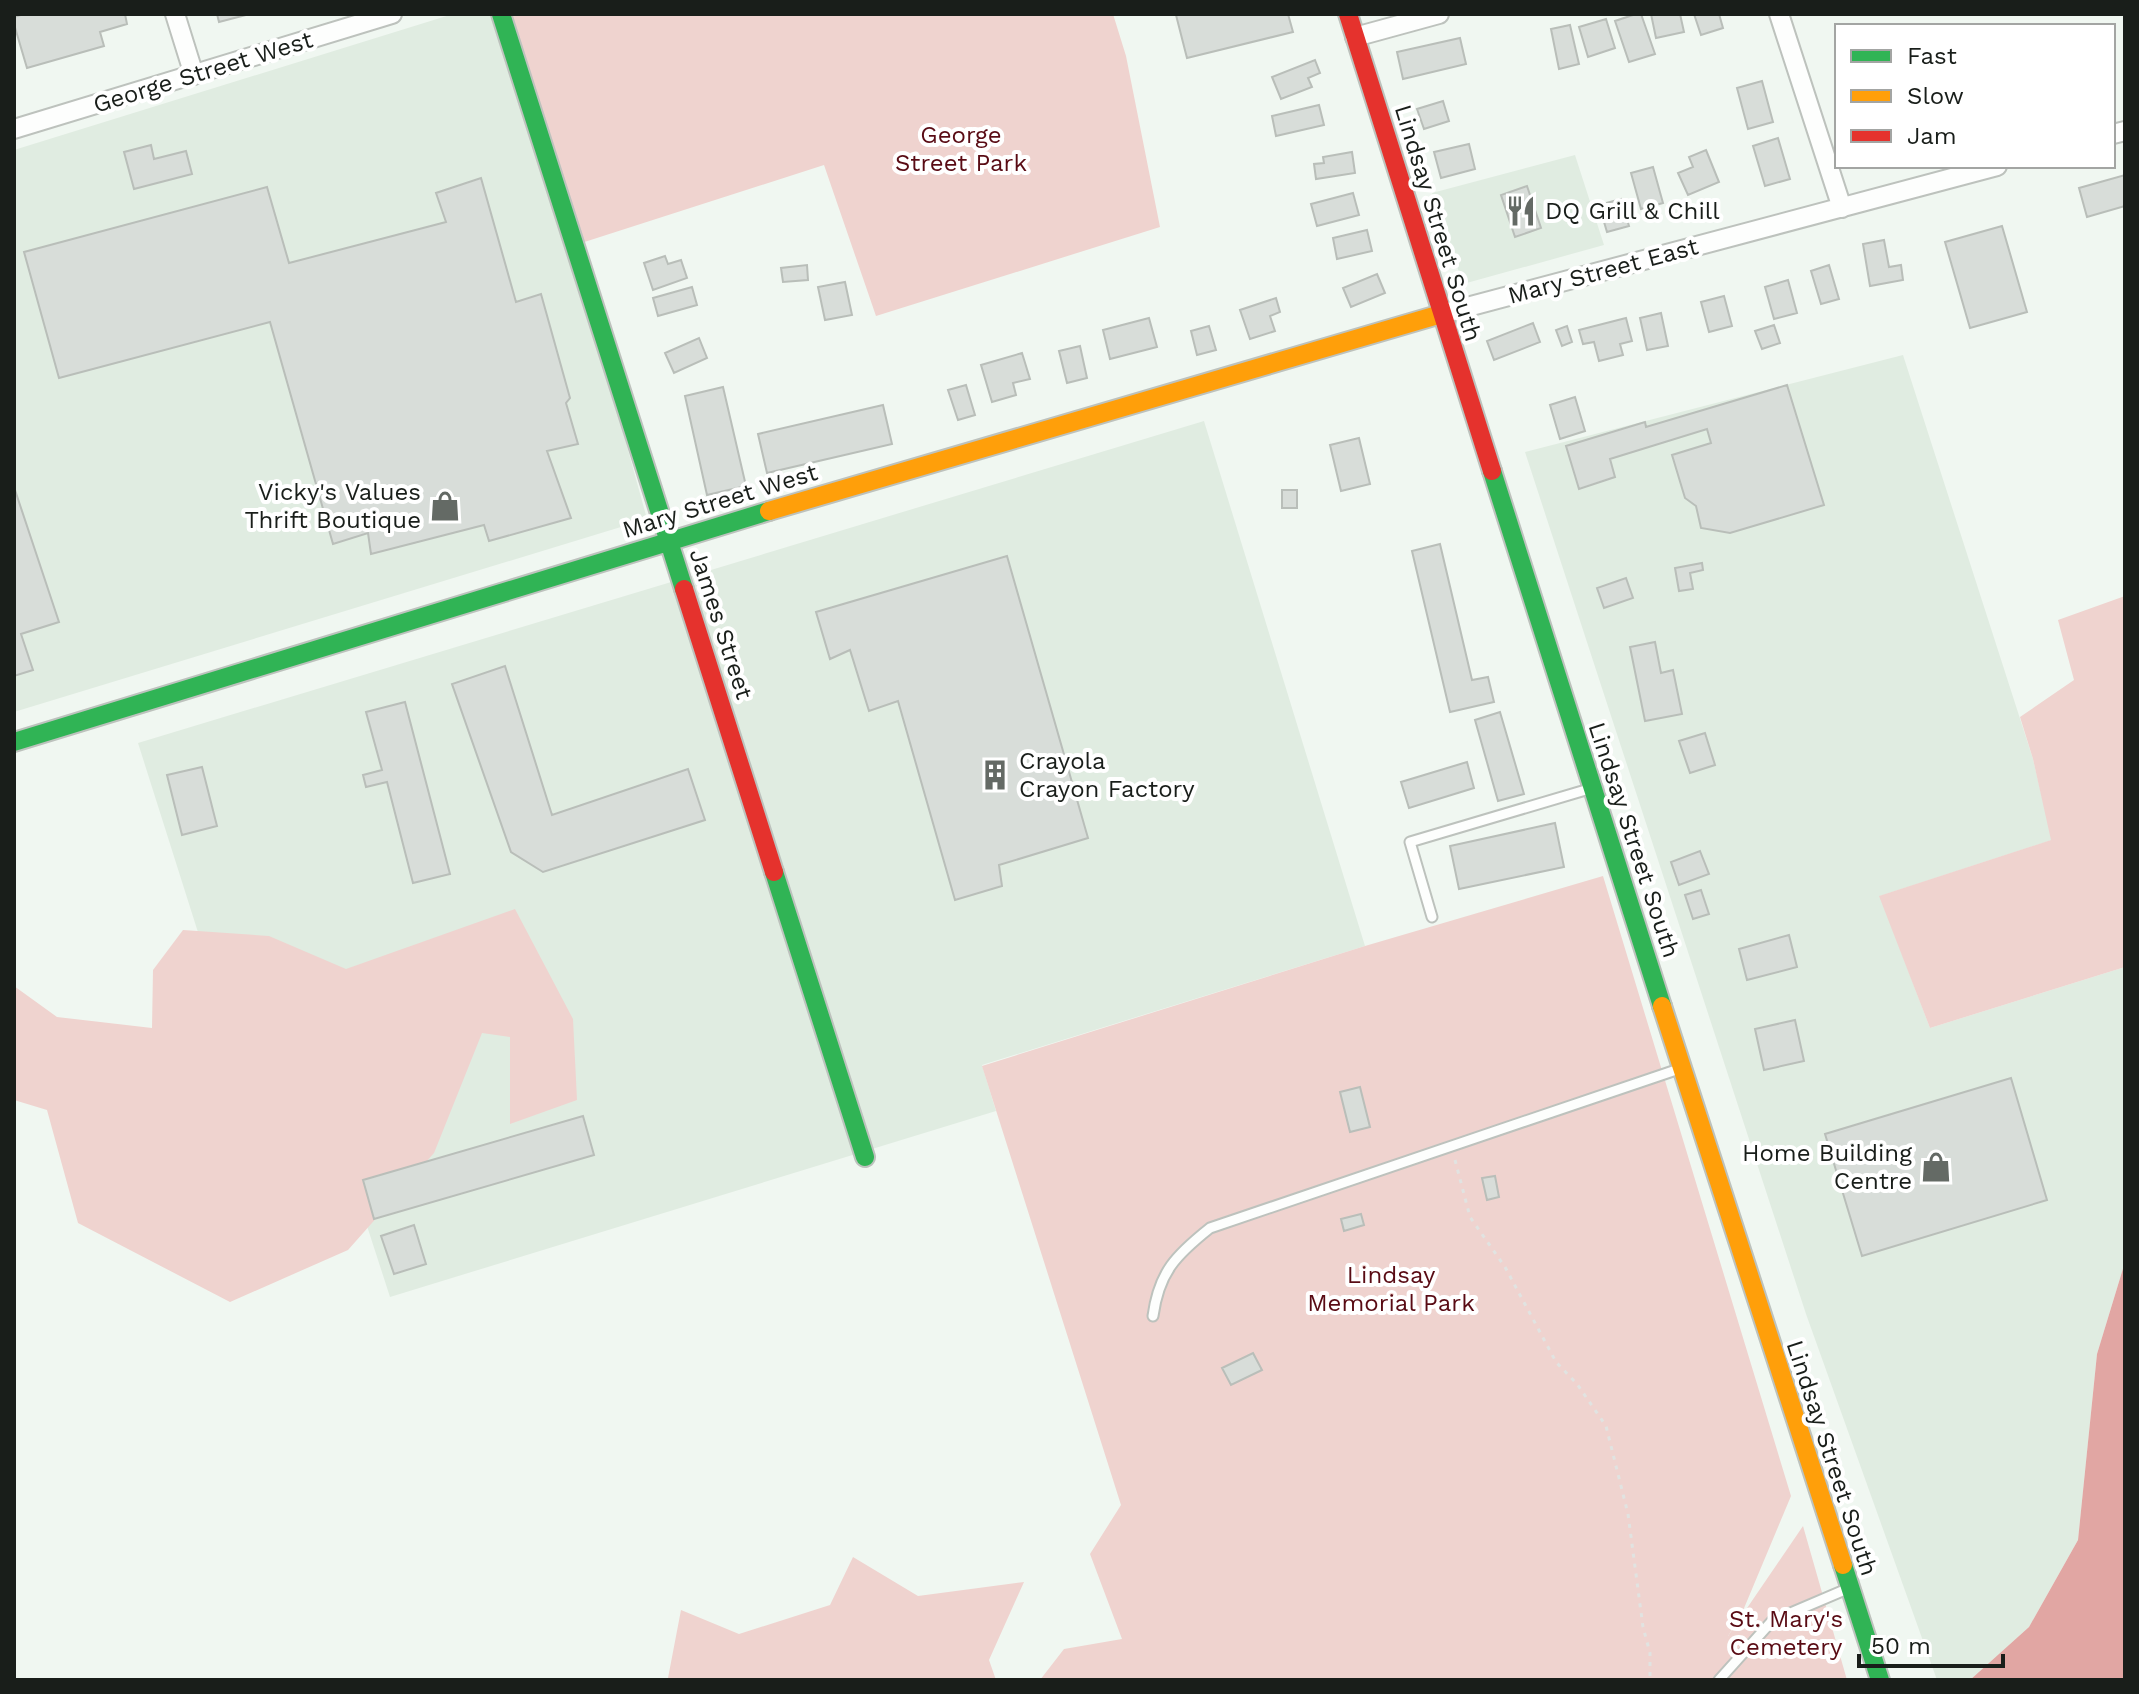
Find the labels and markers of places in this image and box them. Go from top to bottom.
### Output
restaurant icon: DQ Grill & Chill [1504,194,1538,228]
place label: DQ Grill & Chill [1545,197,1720,225]
place label: Vicky's Values Thrift Boutique [244,478,421,534]
shop icon: Vicky's Values Thrift Boutique [428,489,462,523]
place label: Crayola Crayon Factory [1019,747,1195,803]
building icon: Crayola Crayon Factory [978,758,1012,792]
place label: Home Building Centre [1742,1139,1912,1195]
shop icon: Home Building Centre [1919,1150,1953,1184]

